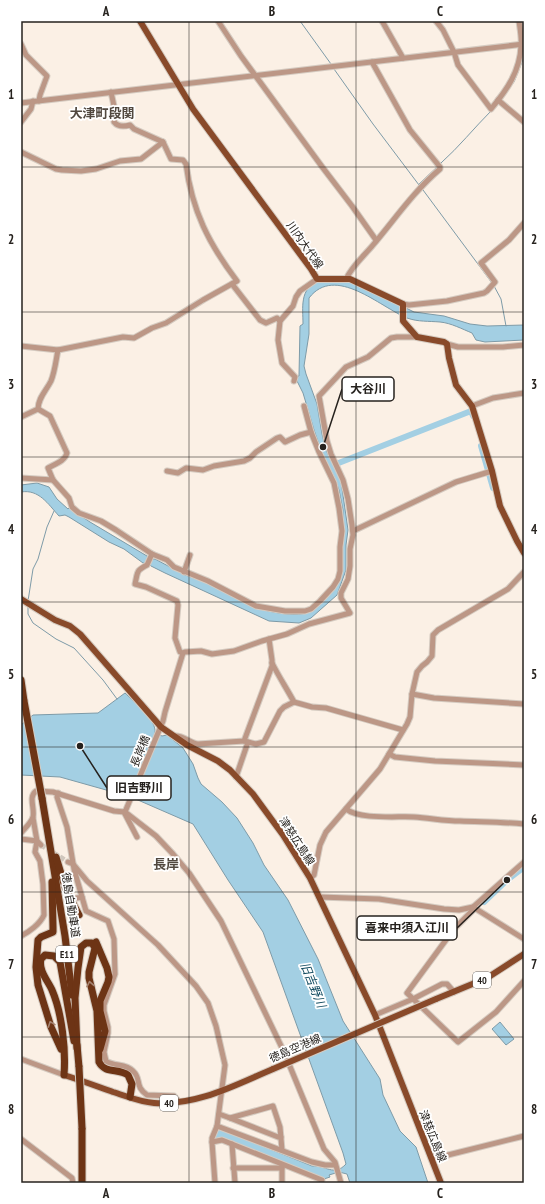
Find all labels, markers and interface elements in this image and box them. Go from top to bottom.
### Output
text: A [102,3,110,20]
text: B [269,3,275,20]
text: C [437,3,443,20]
text: 1 [8,86,14,103]
text: 1 [531,86,537,103]
district label: 大津町段関 [69,105,135,122]
street label: 川内大代線 [283,218,327,272]
text: 2 [8,231,14,248]
text: 2 [531,231,537,248]
text: 3 [8,376,14,393]
text: 3 [531,376,537,393]
callout: 大谷川 [342,377,394,401]
text: 大谷川 [350,381,386,396]
text: 4 [8,521,15,538]
text: 4 [531,521,538,538]
text: 5 [8,666,14,683]
text: 5 [531,666,537,683]
street label: 長岸橋 [127,733,153,769]
callout: 旧吉野川 [107,776,171,800]
text: 旧吉野川 [115,780,163,795]
text: 6 [8,811,14,828]
text: 6 [531,811,537,828]
street label: 津慈広島線 [276,814,318,868]
district label: 長岸 [153,856,179,873]
street label: 徳島自動車道 [59,871,83,939]
callout: 喜来中須入江川 [357,916,457,940]
text: 喜来中須入江川 [365,920,449,935]
road number: E11 [56,946,78,962]
text: 7 [8,956,14,973]
text: 7 [531,956,537,973]
water label: 旧吉野川 [298,960,330,1012]
road number: 40 [473,972,491,988]
one-way arrow [86,981,95,987]
one-way arrow [47,1021,55,1028]
street label: 徳島空港線 [267,1031,323,1065]
road number: 40 [160,1095,178,1111]
text: 8 [8,1101,14,1118]
text: 8 [531,1101,537,1118]
street label: 津慈広島線 [416,1108,450,1164]
text: A [102,1185,110,1202]
text: B [269,1185,275,1202]
text: C [437,1185,443,1202]

